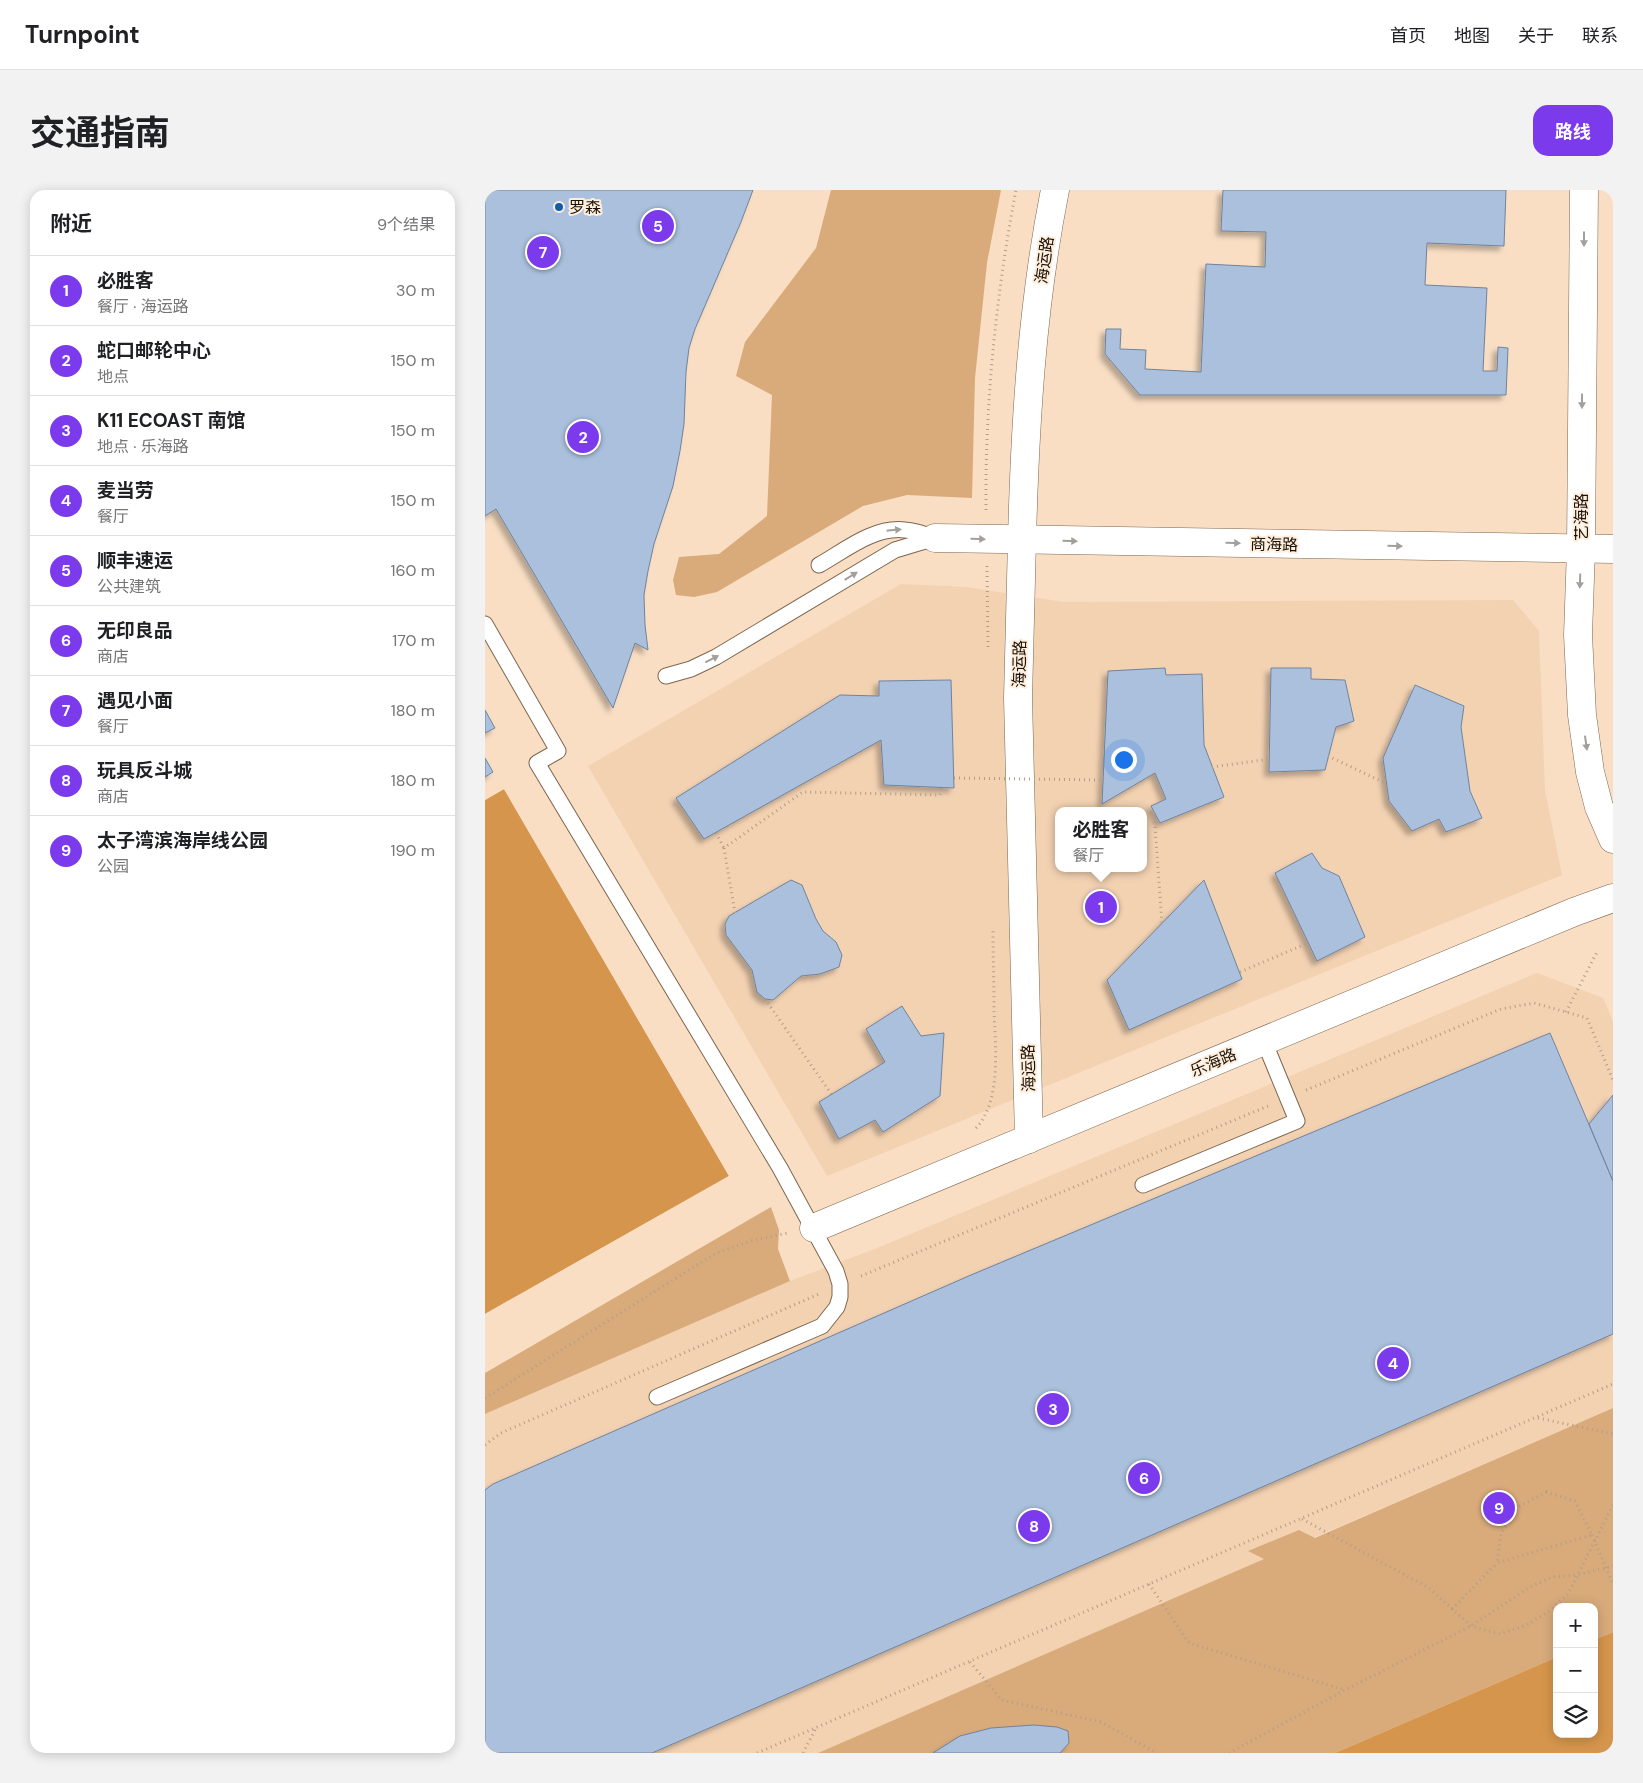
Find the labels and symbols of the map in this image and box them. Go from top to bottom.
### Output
place label: 罗森 [569,197,601,218]
marker: 罗森 [553,201,565,213]
pin: 5 [642,207,674,245]
one-way arrow [1580,231,1588,247]
pin: 7 [527,233,559,271]
street label: 海运路 [1031,235,1058,285]
one-way arrow [1578,393,1586,409]
pin: 2 [567,418,599,456]
street label: 艺海路 [1571,493,1592,541]
one-way arrow [887,526,903,534]
street label: 商海路 [1250,534,1298,555]
one-way arrow [971,535,987,543]
one-way arrow [1063,537,1079,545]
one-way arrow [1225,539,1241,547]
one-way arrow [1388,542,1404,550]
one-way arrow [845,572,858,581]
one-way arrow [1575,573,1583,589]
street label: 海运路 [1009,640,1030,688]
one-way arrow [704,655,719,663]
one-way arrow [1583,736,1591,752]
your location [1111,747,1137,773]
pin: 1 [1085,888,1117,926]
street label: 乐海路 [1187,1043,1239,1082]
street label: 海运路 [1018,1044,1039,1092]
pin: 4 [1377,1344,1409,1382]
pin: 3 [1037,1390,1069,1428]
pin: 6 [1128,1459,1160,1497]
pin: 9 [1483,1489,1515,1527]
pin: 8 [1018,1507,1050,1545]

